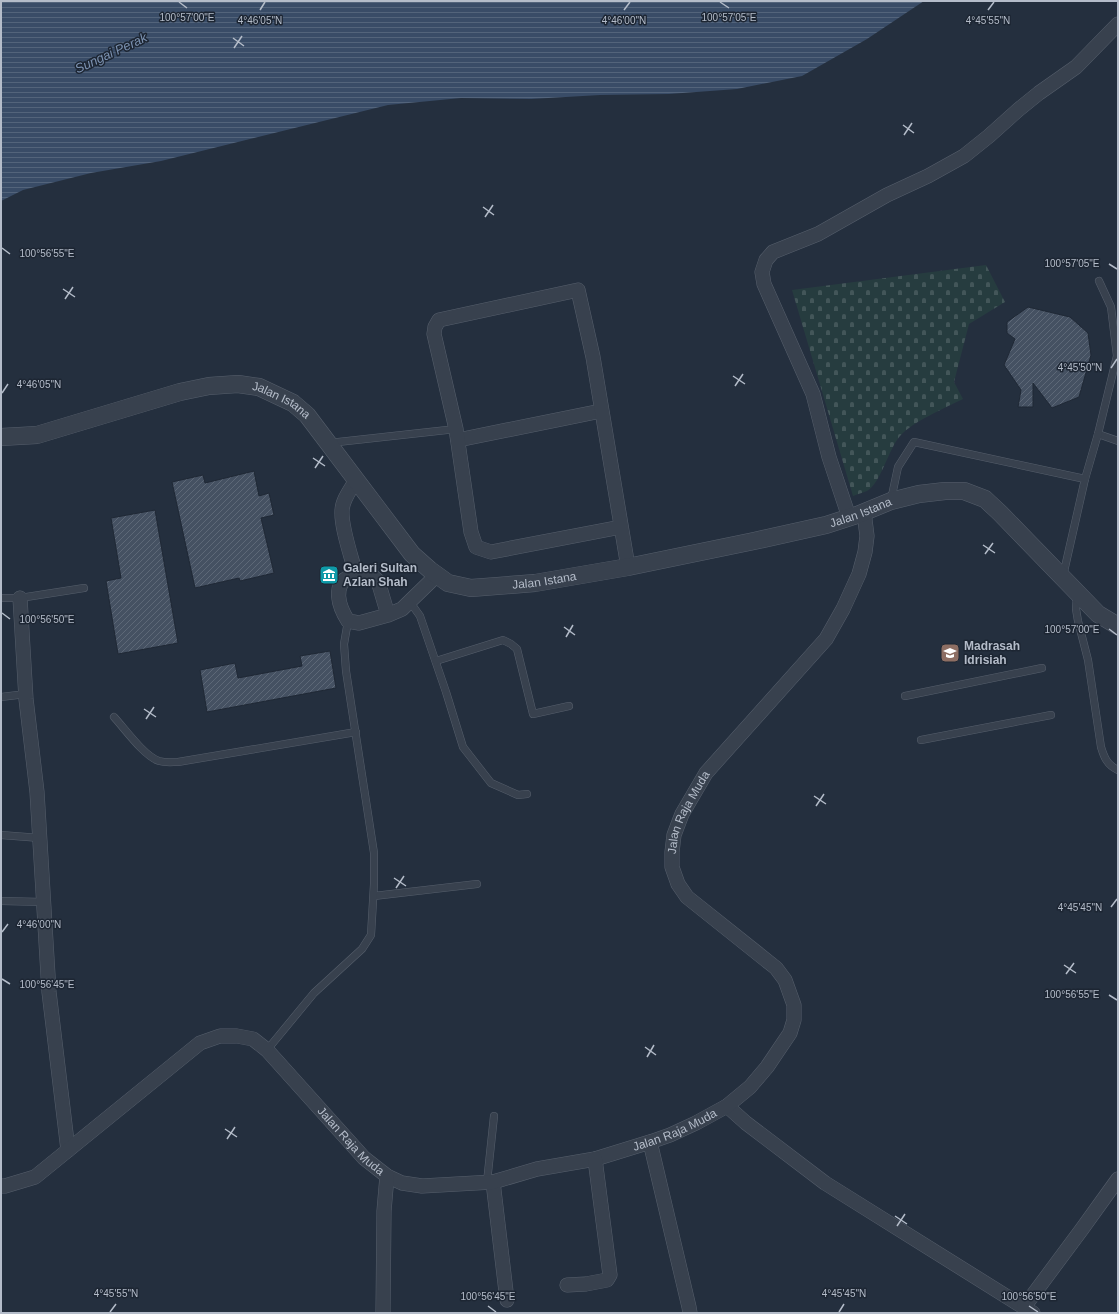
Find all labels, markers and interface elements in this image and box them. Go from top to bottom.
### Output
text: 100°57'00"E [159,12,215,23]
text: 100°57'05"E [701,12,757,23]
text: 4°46'05"N [238,15,282,26]
text: 4°46'00"N [602,15,646,26]
text: 4°45'55"N [966,15,1010,26]
water label: Sungai Perak [72,29,151,76]
text: 100°56'55"E [19,248,75,259]
text: 100°57'05"E [1044,258,1100,269]
text: 4°45'50"N [1058,362,1102,373]
text: 4°46'05"N [17,379,61,390]
street label: Jalan Istana [251,379,313,422]
street label: Jalan Istana [828,494,894,530]
place label: Galeri Sultan Azlan Shah [343,561,417,589]
museum icon: Galeri Sultan Azlan Shah [318,564,340,586]
street label: Jalan Istana [512,569,578,592]
text: 100°56'50"E [19,614,75,625]
text: 100°57'00"E [1044,624,1100,635]
place label: Madrasah Idrisiah [964,639,1020,667]
school or university icon: Madrasah Idrisiah [939,642,961,664]
street label: Jalan Raja Muda [665,768,713,855]
text: 4°45'45"N [1058,902,1102,913]
text: 4°46'00"N [17,919,61,930]
text: 100°56'45"E [19,979,75,990]
text: 100°56'55"E [1044,989,1100,1000]
street label: Jalan Raja Muda [314,1104,387,1178]
street label: Jalan Raja Muda [631,1106,719,1154]
text: 4°45'55"N [94,1288,138,1299]
text: 4°45'45"N [822,1288,866,1299]
text: 100°56'45"E [460,1291,516,1302]
text: 100°56'50"E [1001,1291,1057,1302]

